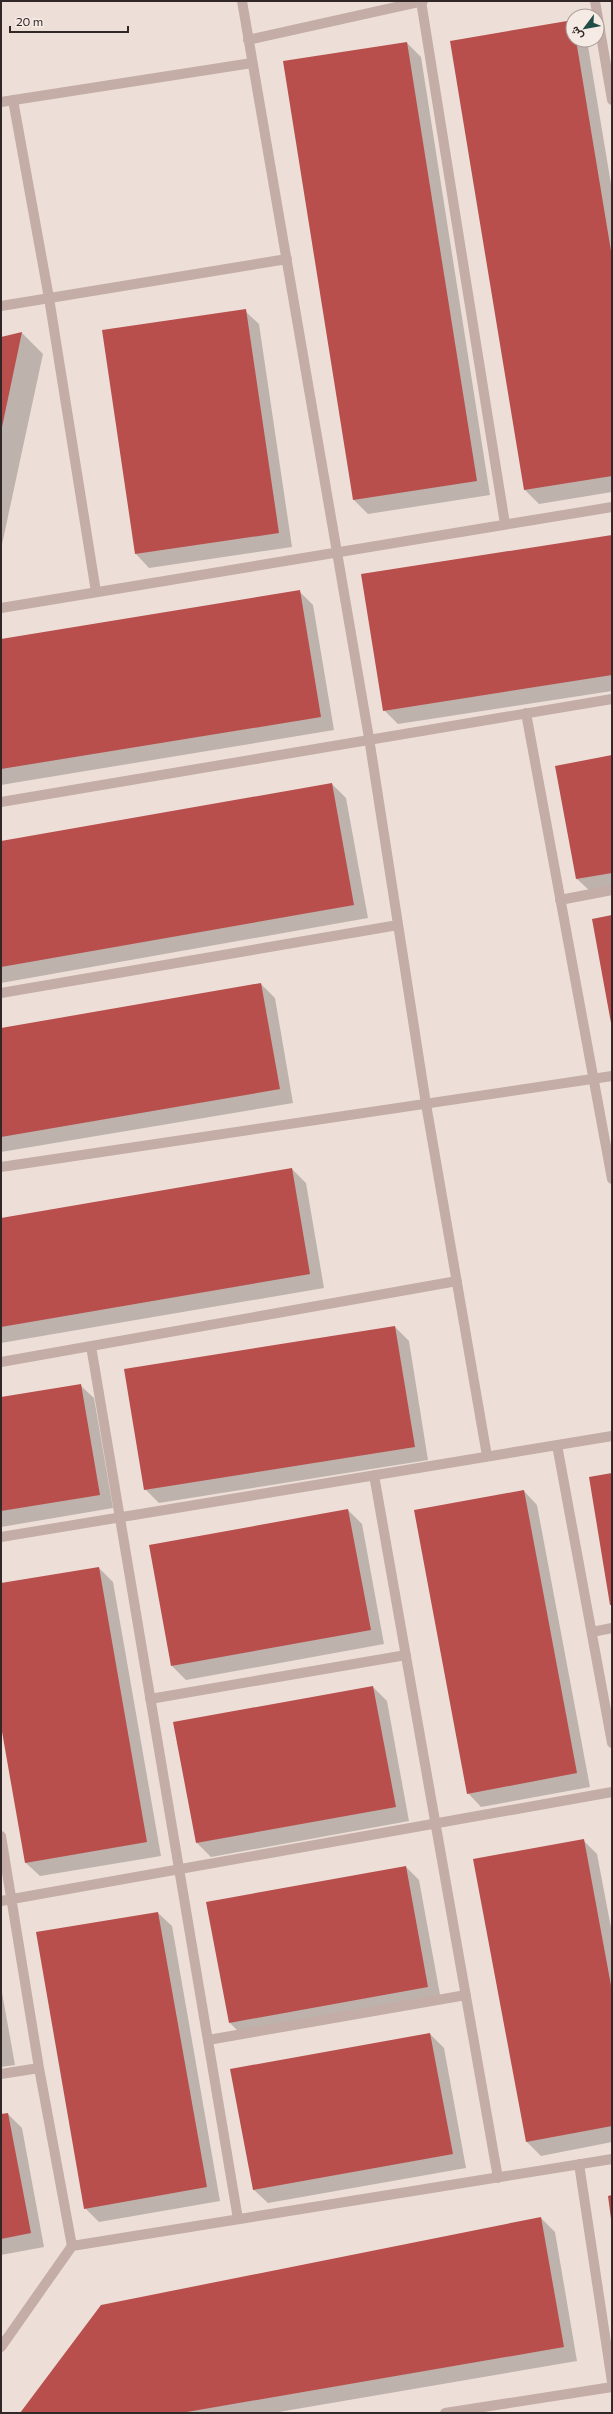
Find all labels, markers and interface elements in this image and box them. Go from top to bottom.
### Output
scale bar [10,8,128,34]
north arrow [565,8,605,48]
text: 20 m [16,14,43,28]
text: ش [567,24,586,43]

